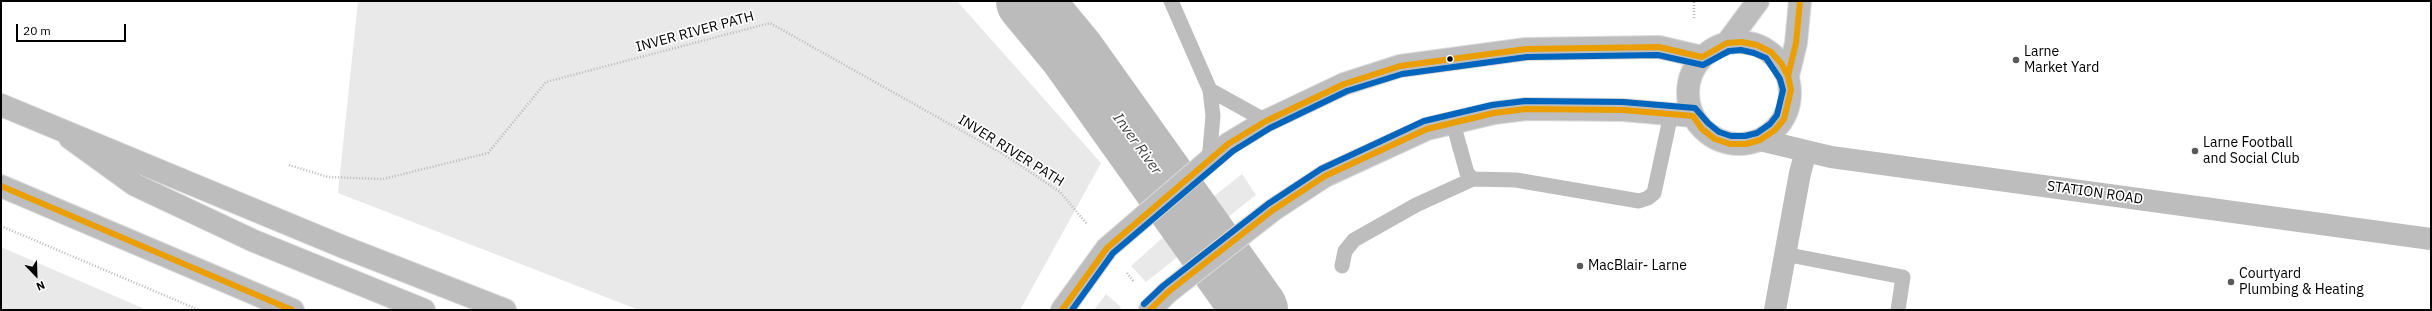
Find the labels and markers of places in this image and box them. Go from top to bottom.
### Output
place label: Larne Market Yard [2024,44,2099,76]
unlabelled marker [1445,54,1455,64]
marker: Larne Market Yard [2011,55,2021,65]
place label: Larne Football and Social Club [2203,135,2300,168]
marker: Larne Football and Social Club [2190,146,2200,156]
place label: MacBlair- Larne [1588,258,1687,274]
marker: MacBlair- Larne [1575,261,1585,271]
place label: Courtyard Plumbing & Heating [2239,266,2364,298]
marker: Courtyard Plumbing & Heating [2226,277,2236,287]

